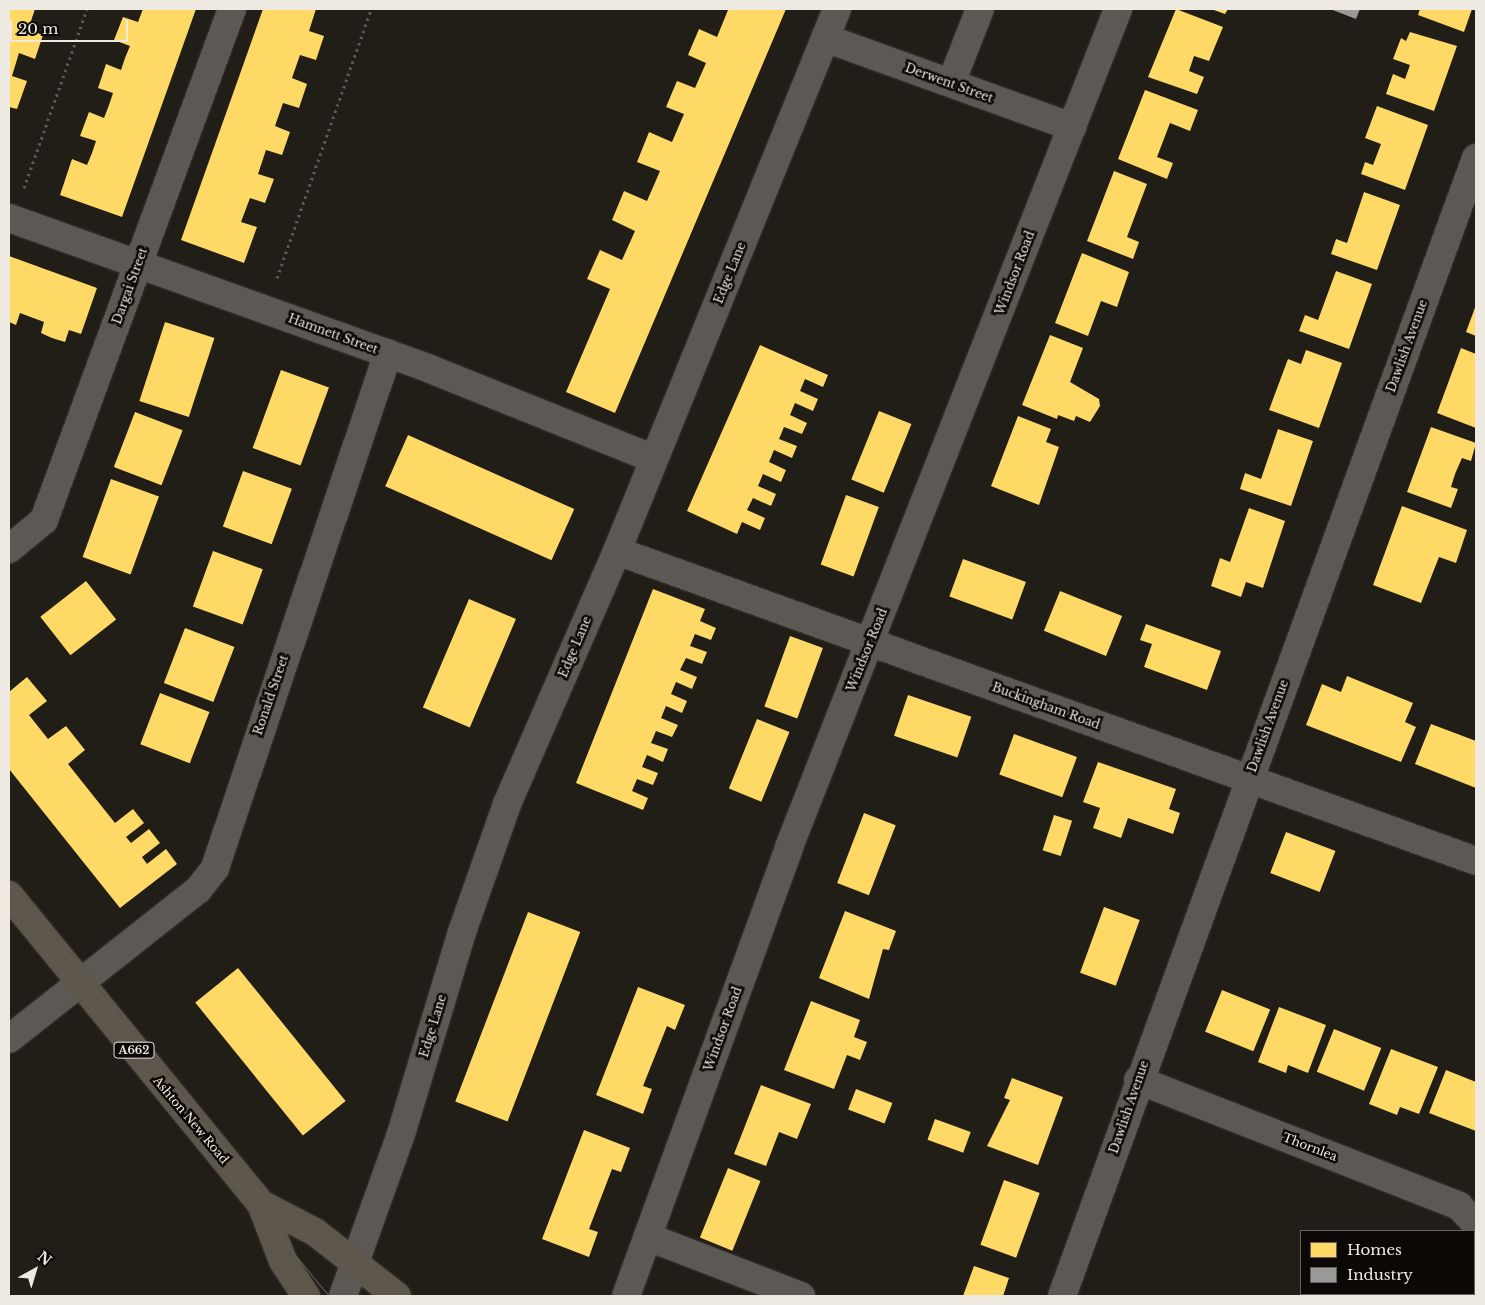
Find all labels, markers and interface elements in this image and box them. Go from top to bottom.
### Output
scale bar [12,10,130,42]
text: 20 m [18,19,58,38]
street label: Derwent Street [903,60,995,106]
street label: Windsor Road [992,229,1038,317]
street label: Edge Lane [711,240,749,306]
street label: Dargai Street [109,246,151,326]
street label: Dawlish Avenue [1383,298,1431,394]
street label: Hamnett Street [286,311,380,357]
street label: Windsor Road [844,606,890,694]
street label: Edge Lane [556,614,594,680]
street label: Ronald Street [251,653,291,737]
street label: Dawlish Avenue [1244,678,1292,774]
street label: Buckingham Road [990,680,1102,732]
street label: Windsor Road [701,985,745,1073]
street label: Edge Lane [417,993,449,1059]
road number: A662 [113,1042,155,1058]
street label: Dawlish Avenue [1106,1058,1152,1156]
street label: Ashton New Road [150,1073,232,1167]
street label: Thornlea [1281,1130,1339,1164]
legend [1300,1230,1475,1295]
text: Homes [1347,1240,1402,1259]
north arrow [10,1245,60,1295]
text: N [34,1247,55,1269]
text: Industry [1347,1265,1413,1284]

